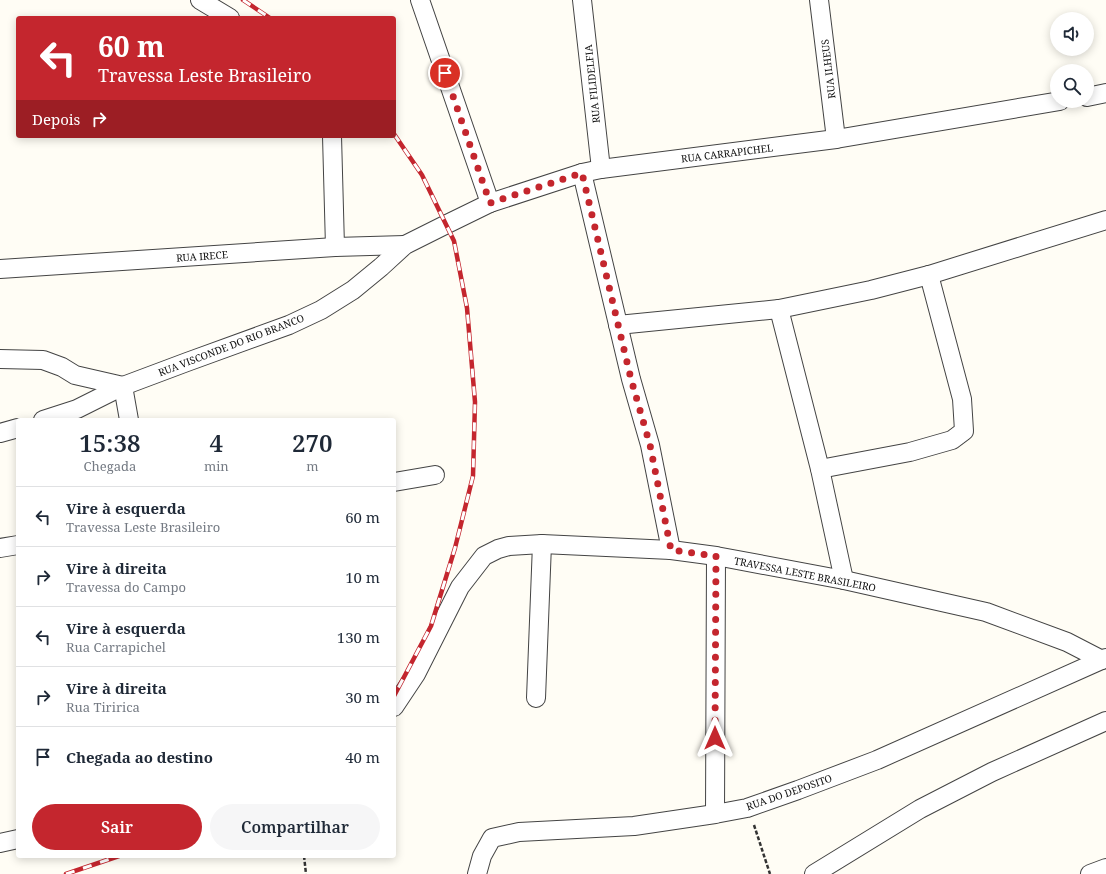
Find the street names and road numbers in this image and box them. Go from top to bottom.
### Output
street label: RUA ILHEUS [817,38,839,100]
street label: RUA FILIDELFIA [581,43,603,124]
street label: RUA CARRAPICHEL [680,140,774,166]
street label: RUA IRECE [176,247,228,265]
street label: RUA VISCONDE DO RIO BRANCO [156,311,306,379]
street label: TRAVESSA LESTE BRASILEIRO [733,553,877,595]
street label: RUA DO DEPOSITO [744,771,834,813]

